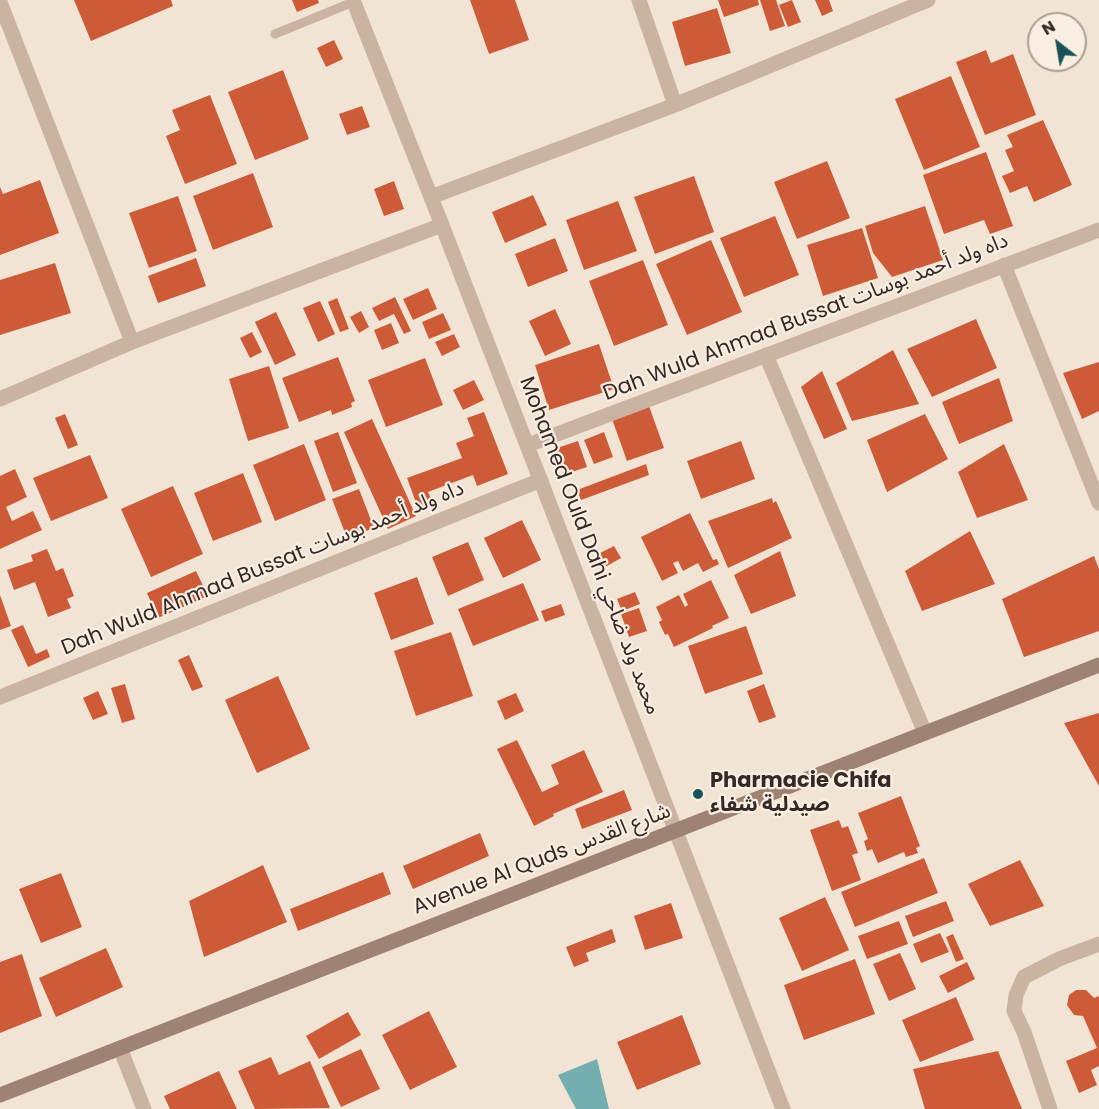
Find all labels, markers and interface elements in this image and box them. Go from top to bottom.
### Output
north arrow [1027,12,1087,72]
text: N [1037,15,1060,41]
street label: Dah Wuld Ahmad Bussat داه ولد أحمد بوسات [600,229,1012,407]
street label: Mohamed Ould Dahi محمد ولد ضاحي [513,374,665,718]
street label: Dah Wuld Ahmad Bussat داه ولد أحمد بوسات [58,476,468,662]
place label: Pharmacie Chifa صيدلية شفاء [710,769,891,819]
marker: Pharmacie Chifa صيدلية شفاء [691,787,705,801]
street label: Avenue Al Quds شارع القدس [410,799,674,921]

